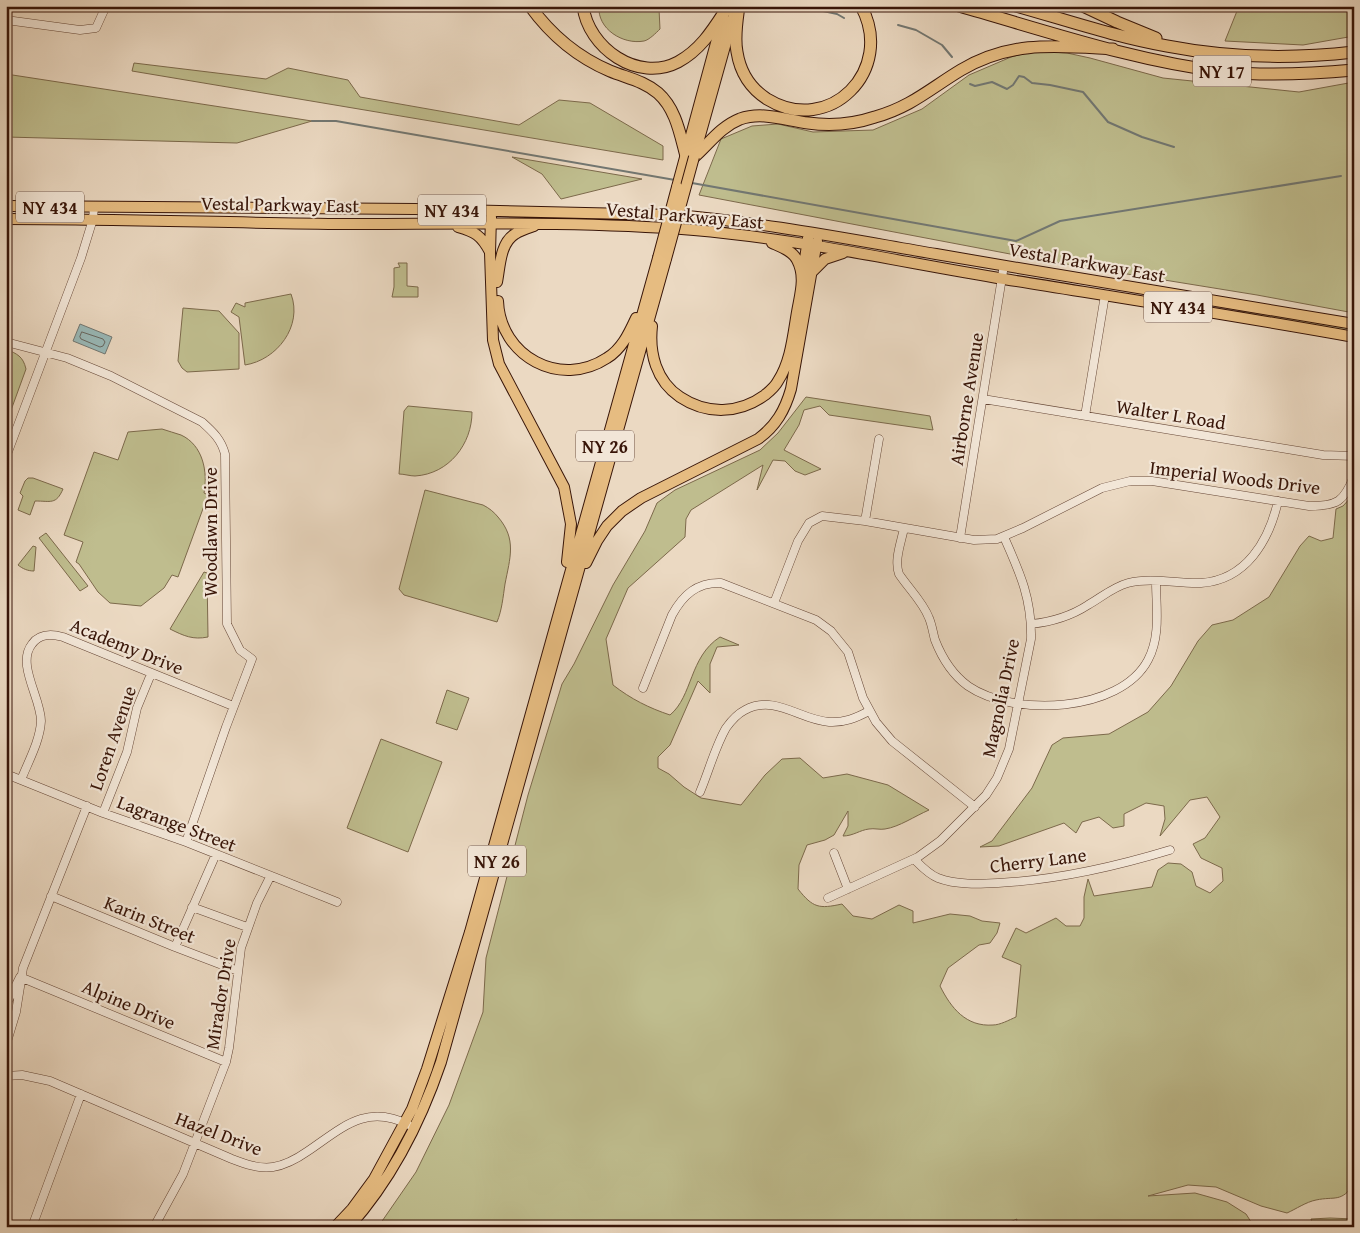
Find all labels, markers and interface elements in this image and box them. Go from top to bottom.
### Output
road number: NY 17 [1193,56,1251,86]
street label: Vestal Parkway East [201,189,360,219]
road number: NY 434 [16,192,84,222]
road number: NY 434 [418,194,486,226]
street label: Vestal Parkway East [605,194,765,236]
street label: Vestal Parkway East [1007,234,1168,290]
road number: NY 434 [1144,292,1212,322]
street label: Airborne Avenue [942,330,990,467]
street label: Walter L Road [1114,392,1229,437]
road number: NY 26 [576,431,634,462]
street label: Imperial Woods Drive [1148,453,1322,501]
street label: Woodlawn Drive [196,467,224,597]
street label: Academy Drive [66,611,188,681]
street label: Magnolia Drive [974,636,1026,760]
street label: Loren Avenue [81,682,143,794]
street label: Lagrange Street [113,787,241,859]
street label: Cherry Lane [988,840,1088,880]
road number: NY 26 [468,846,526,876]
street label: Karin Street [100,888,200,950]
street label: Mirador Drive [197,936,243,1052]
street label: Alpine Drive [78,972,180,1036]
street label: Hazel Drive [172,1104,267,1162]

